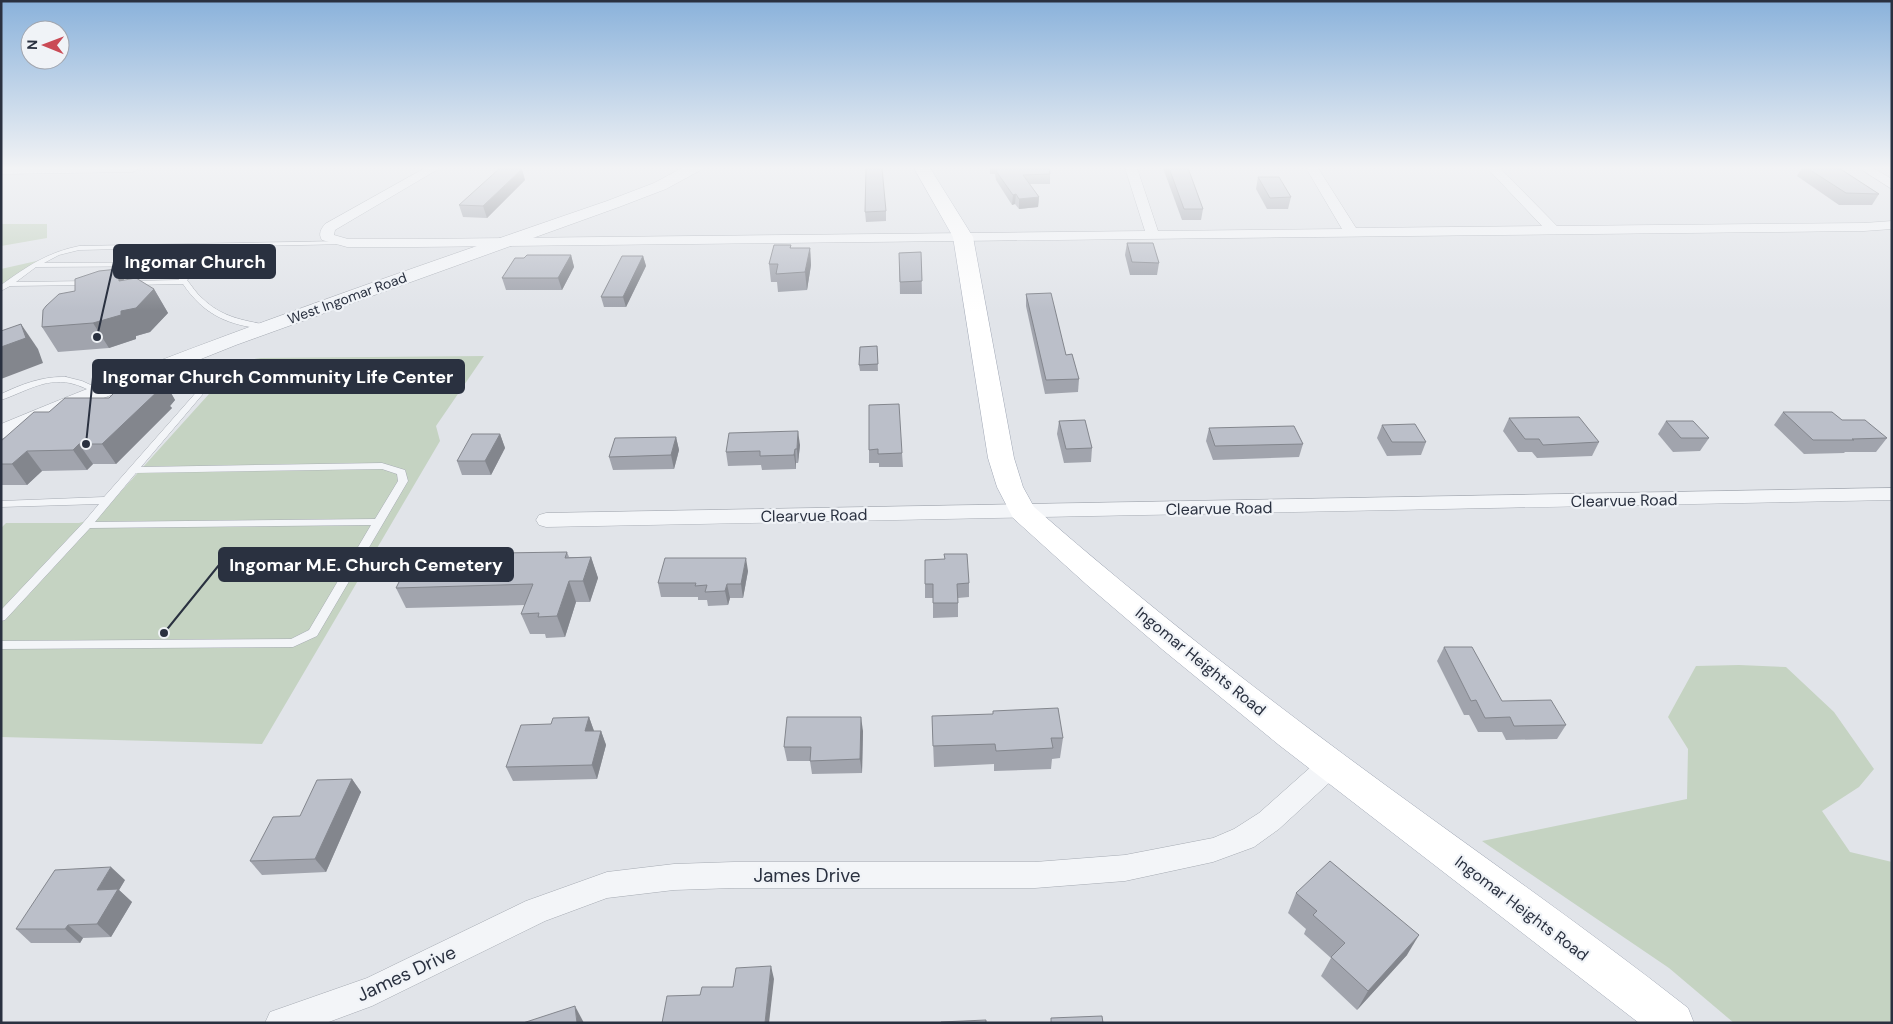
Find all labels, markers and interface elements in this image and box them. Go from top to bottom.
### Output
north arrow [20,20,70,70]
text: N [23,40,41,50]
callout: Ingomar Church [114,245,275,278]
text: Ingomar Church [124,250,266,274]
street label: West Ingomar Road [285,268,409,328]
callout: Ingomar Church Community Life Center [93,360,464,393]
text: Ingomar Church Community Life Center [103,365,453,389]
street label: Clearvue Road [1570,489,1678,512]
street label: Clearvue Road [1165,497,1273,520]
street label: Clearvue Road [760,504,868,527]
callout: Ingomar M.E. Church Cemetery [219,548,513,581]
text: Ingomar M.E. Church Cemetery [229,553,503,577]
street label: Ingomar Heights Road [1131,602,1270,720]
street label: Ingomar Heights Road [1451,851,1593,966]
street label: James Drive [753,863,861,888]
street label: James Drive [352,939,460,1007]

